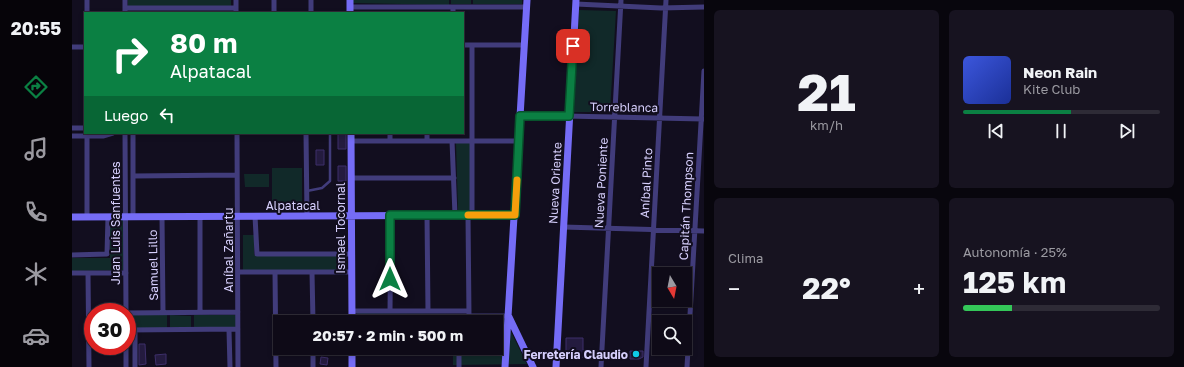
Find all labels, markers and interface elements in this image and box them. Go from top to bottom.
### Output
text: 20:55 [11,17,61,39]
text: 80 m [170,26,238,59]
icon: right [104,28,156,80]
pin [556,29,590,63]
icon: arrive [562,35,584,57]
text: Alpatacal [170,60,252,82]
text: 21 [797,60,856,122]
text: Neon Rain [1023,63,1097,81]
icon: directions [22,73,50,101]
text: Kite Club [1023,81,1080,97]
street label: Torreblanca [590,99,658,115]
icon: left [156,104,178,126]
text: Luego [104,106,148,124]
text: km/h [810,117,843,133]
icon: previous [985,120,1007,142]
icon: pause [1050,120,1072,142]
icon: next [1116,120,1138,142]
icon: music [22,135,50,163]
street label: Nueva Poniente [591,137,611,229]
street label: Nueva Oriente [545,142,565,224]
street label: Aníbal Pinto [637,148,655,218]
street label: Capitán Thompson [676,151,696,261]
street label: Juan Luis Sanfuentes [108,161,123,285]
street label: Ismael Tocornal [333,182,348,274]
icon: phone [22,198,50,226]
street label: Alpatacal [266,198,320,213]
street label: Aníbal Zañartu [221,208,236,293]
street label: Samuel Lillo [145,229,161,301]
text: Autonomía · 25% [963,244,1067,260]
text: Clima [728,250,763,266]
position arrow [369,258,411,300]
icon: climate [22,260,50,288]
text: 125 km [963,264,1066,300]
north arrow [652,267,692,307]
map controls [652,267,692,355]
text: 22° [802,270,851,306]
text: − [728,275,740,302]
text: + [913,275,925,302]
speed limit sign: 30 [84,303,136,355]
button: search [652,315,692,355]
icon: car [22,322,50,350]
text: 20:57 · 2 min · 500 m [313,326,463,344]
place label: Ferretería Claudio [523,347,628,362]
marker: Ferretería Claudio [631,349,641,359]

